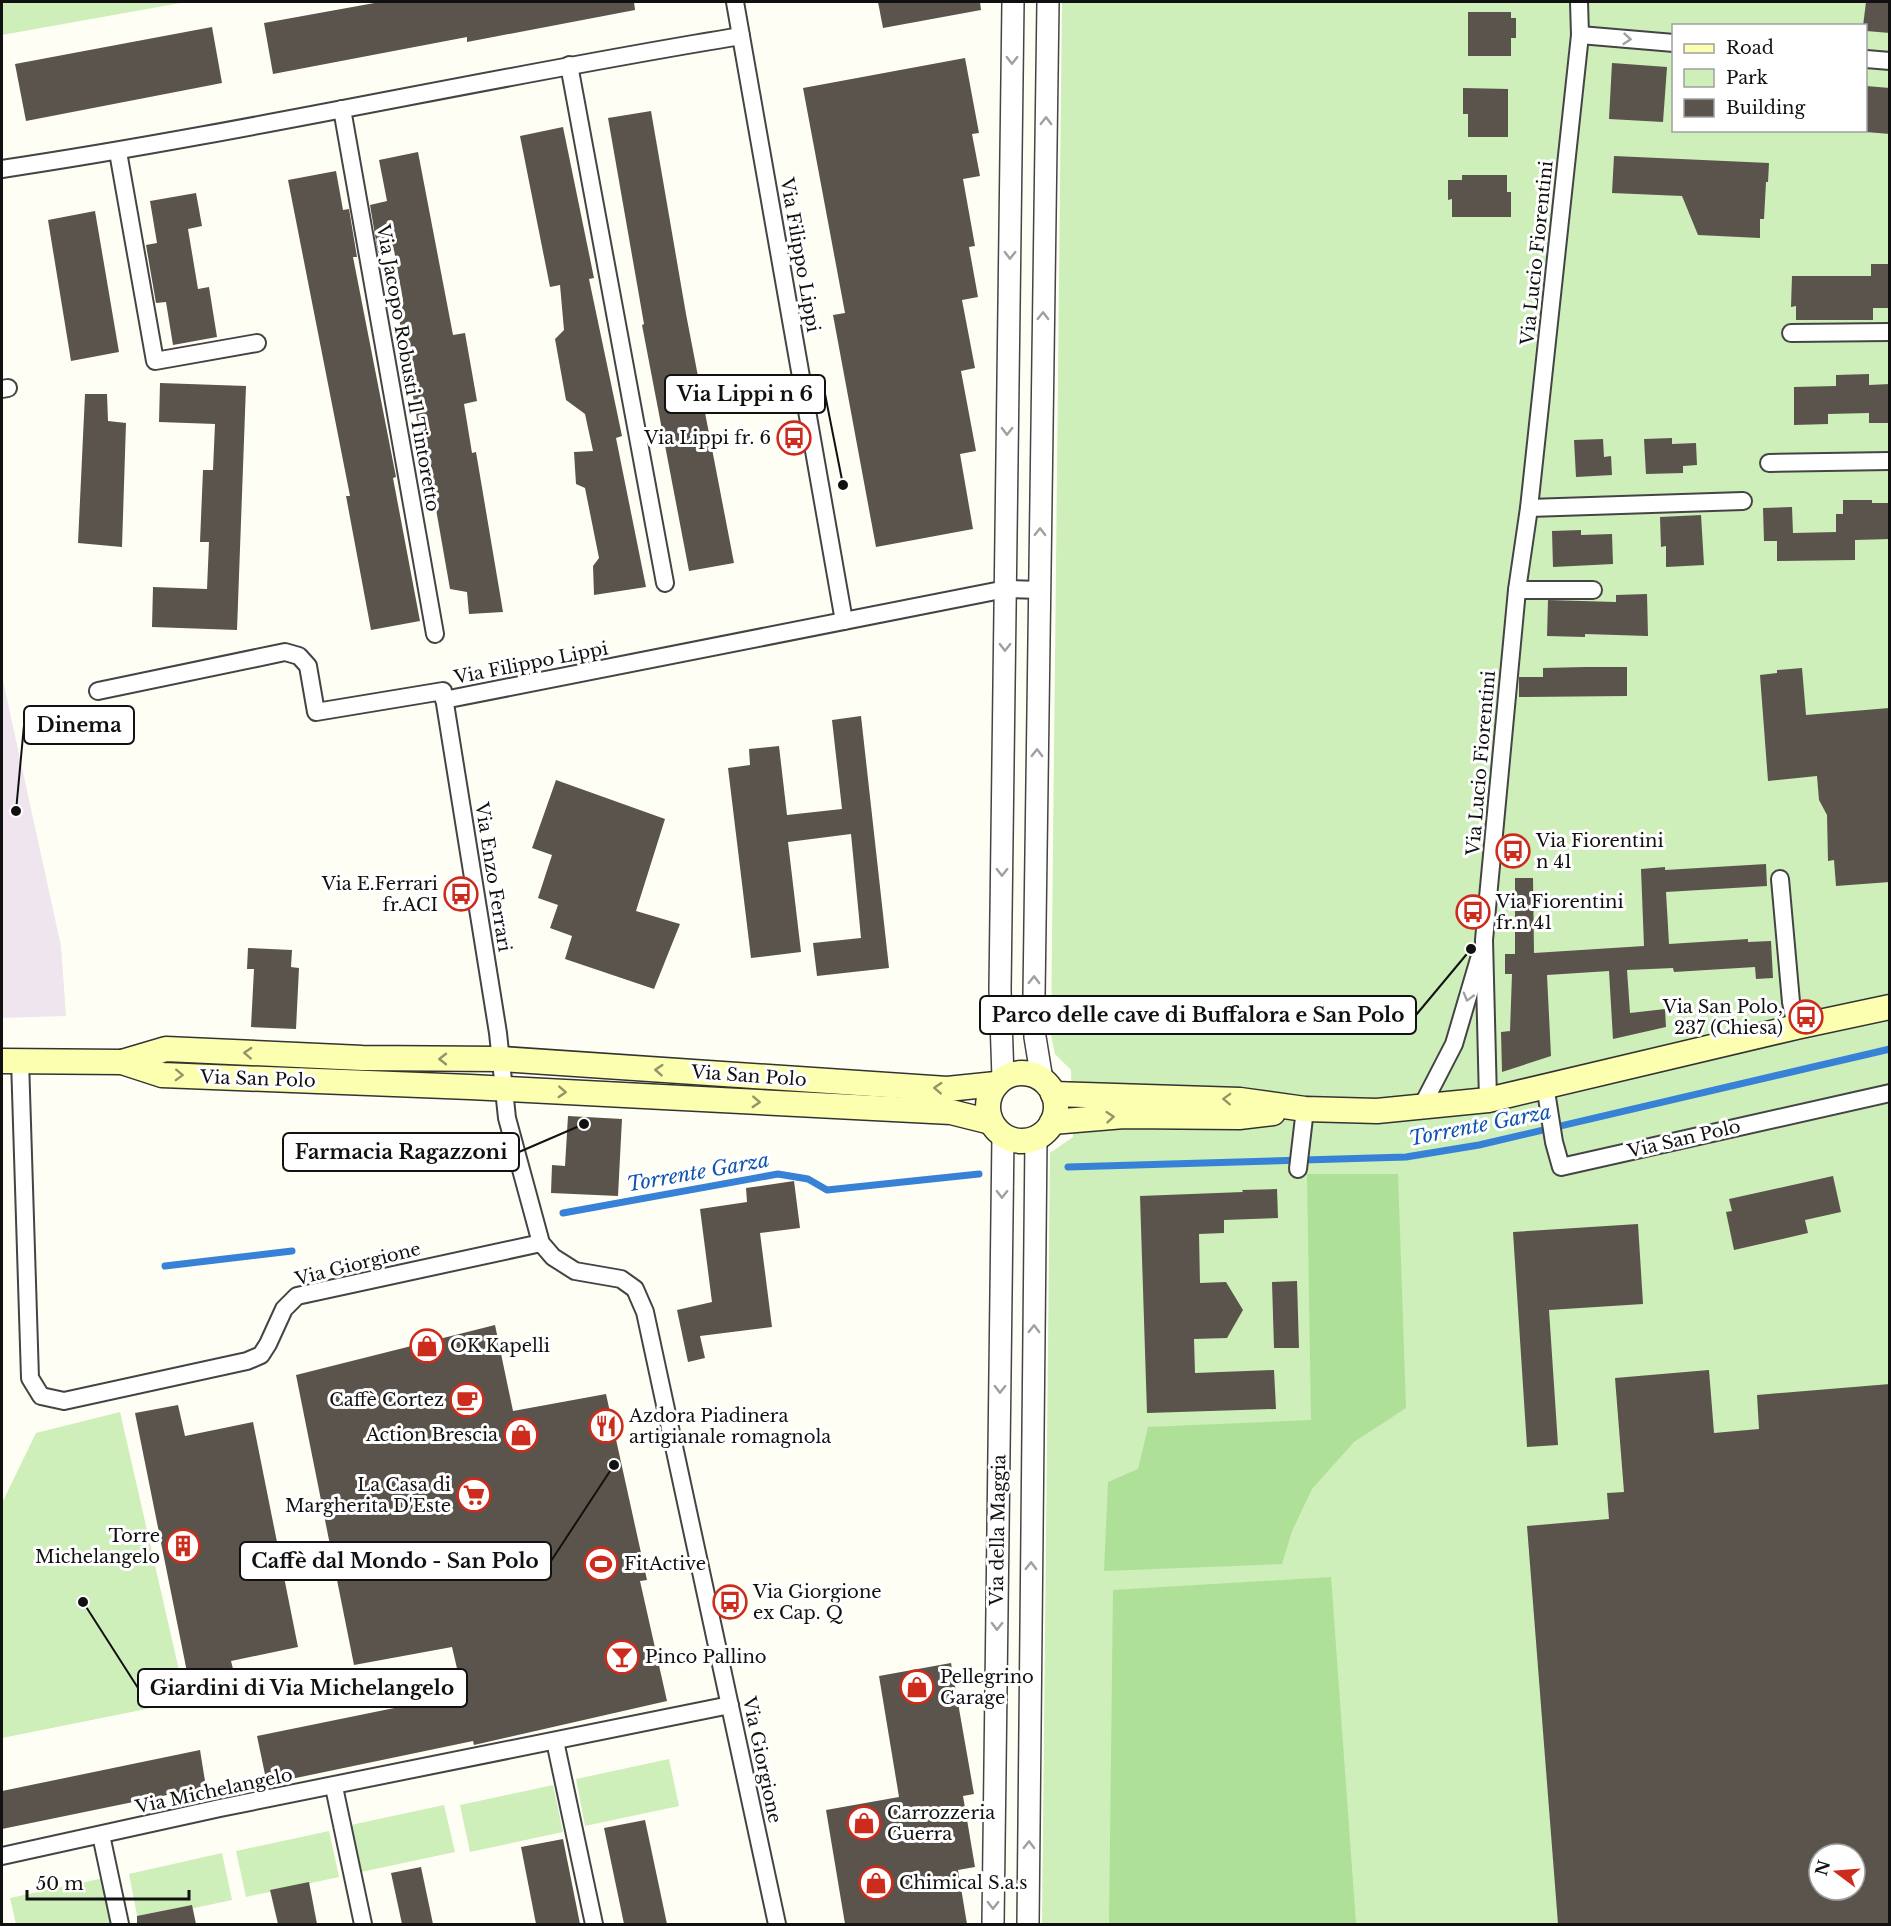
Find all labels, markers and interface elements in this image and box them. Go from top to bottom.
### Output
legend [1672,24,1867,132]
one-way arrow [1622,32,1631,45]
text: Road [1726,37,1774,59]
one-way arrow [1006,55,1019,64]
text: Park [1726,67,1768,89]
text: Building [1726,97,1805,119]
one-way arrow [1040,116,1052,125]
street label: Via Lucio Fiorentini [1516,160,1558,347]
street label: Via Filippo Lippi [775,175,824,334]
street label: Via Jacopo Robusti Il Tintoretto [372,222,444,513]
one-way arrow [1003,250,1016,259]
one-way arrow [1037,311,1050,320]
callout: Via Lippi n 6 [665,375,825,413]
text: Via Lippi n 6 [676,382,813,406]
bus stop icon: Via Lippi fr. 6 [776,420,812,456]
place label: Via Lippi fr. 6 [643,427,771,449]
one-way arrow [1001,427,1013,436]
one-way arrow [1034,527,1047,536]
street label: Via Filippo Lippi [451,637,610,689]
one-way arrow [999,643,1011,652]
street label: Via Lucio Fiorentini [1462,670,1500,857]
callout: Dinema [24,706,134,744]
text: Dinema [36,713,122,737]
one-way arrow [1031,748,1044,757]
street label: Via Enzo Ferrari [470,800,516,953]
place label: Via Fiorentini n 41 [1535,830,1664,873]
bus stop icon: Via Fiorentini n 41 [1495,833,1531,869]
one-way arrow [996,867,1008,876]
place label: Via E.Ferrari fr.ACI [321,873,438,916]
bus stop icon: Via E.Ferrari fr.ACI [443,876,479,912]
place label: Via Fiorentini fr.n 41 [1495,891,1624,934]
bus stop icon: Via Fiorentini fr.n 41 [1455,894,1491,930]
one-way arrow [1028,975,1040,984]
one-way arrow [1463,991,1475,1002]
callout: Parco delle cave di Buffalora e San Polo [980,996,1416,1034]
place label: Via San Polo, 237 (Chiesa) [1662,996,1783,1039]
bus stop icon: Via San Polo, 237 (Chiesa) [1788,999,1824,1035]
text: Parco delle cave di Buffalora e San Polo [992,1003,1404,1027]
one-way arrow [244,1046,253,1059]
one-way arrow [439,1053,448,1065]
street label: Via San Polo [690,1061,807,1091]
one-way arrow [655,1063,664,1076]
street label: Via San Polo [199,1066,316,1092]
one-way arrow [174,1069,183,1082]
one-way arrow [933,1081,942,1094]
one-way arrow [557,1085,566,1098]
one-way arrow [1222,1093,1231,1106]
one-way arrow [752,1096,761,1109]
water label: Torrente Garza [1407,1099,1553,1151]
one-way arrow [1106,1111,1115,1124]
street label: Via San Polo [1624,1115,1743,1163]
callout: Farmacia Ragazzoni [283,1133,519,1171]
text: Farmacia Ragazzoni [295,1140,507,1164]
water label: Torrente Garza [625,1148,771,1196]
one-way arrow [996,1190,1008,1199]
street label: Via Giorgione [292,1238,423,1290]
one-way arrow [1028,1325,1040,1334]
shop icon: OK Kapelli [409,1328,445,1364]
place label: OK Kapelli [450,1335,550,1357]
cafe icon: Caffè Cortez [449,1382,485,1418]
one-way arrow [994,1385,1006,1394]
place label: Caffè Cortez [329,1389,444,1411]
place label: Azdora Piadinera artigianale romagnola [628,1405,831,1448]
restaurant icon: Azdora Piadinera artigianale romagnola [588,1408,624,1444]
shop icon: Action Brescia [503,1417,539,1453]
place label: Action Brescia [365,1424,498,1446]
street label: Via della Maggia [986,1454,1010,1607]
place label: La Casa di Margherita D'Este [285,1474,451,1517]
supermarket icon: La Casa di Margherita D'Este [456,1477,492,1513]
place label: Torre Michelangelo [35,1525,160,1568]
building icon: Torre Michelangelo [165,1528,201,1564]
callout: Caffè dal Mondo - San Polo [240,1542,551,1580]
sports icon: FitActive [583,1546,619,1582]
text: Caffè dal Mondo - San Polo [251,1549,539,1573]
place label: FitActive [624,1553,706,1575]
one-way arrow [1025,1562,1038,1571]
place label: Via Giorgione ex Cap. Q [752,1581,882,1624]
bus stop icon: Via Giorgione ex Cap. Q [712,1584,748,1620]
one-way arrow [991,1622,1003,1631]
bar icon: Pinco Pallino [604,1639,640,1675]
place label: Pinco Pallino [645,1646,767,1668]
place label: Pellegrino Garage [940,1666,1034,1709]
callout: Giardini di Via Michelangelo [138,1669,467,1707]
shop icon: Pellegrino Garage [899,1669,935,1705]
text: Giardini di Via Michelangelo [150,1676,454,1700]
street label: Via Giorgione [738,1694,786,1825]
street label: Via Michelangelo [132,1764,295,1819]
place label: Carrozzeria Guerra [887,1802,995,1845]
shop icon: Carrozzeria Guerra [846,1805,882,1841]
one-way arrow [1023,1841,1035,1850]
north arrow [1807,1842,1867,1902]
text: N [1811,1858,1834,1878]
scale bar [27,1863,189,1901]
shop icon: Chimical S.a.s [858,1865,894,1901]
place label: Chimical S.a.s [899,1872,1027,1894]
text: 50 m [36,1873,84,1895]
one-way arrow [987,1901,999,1910]

